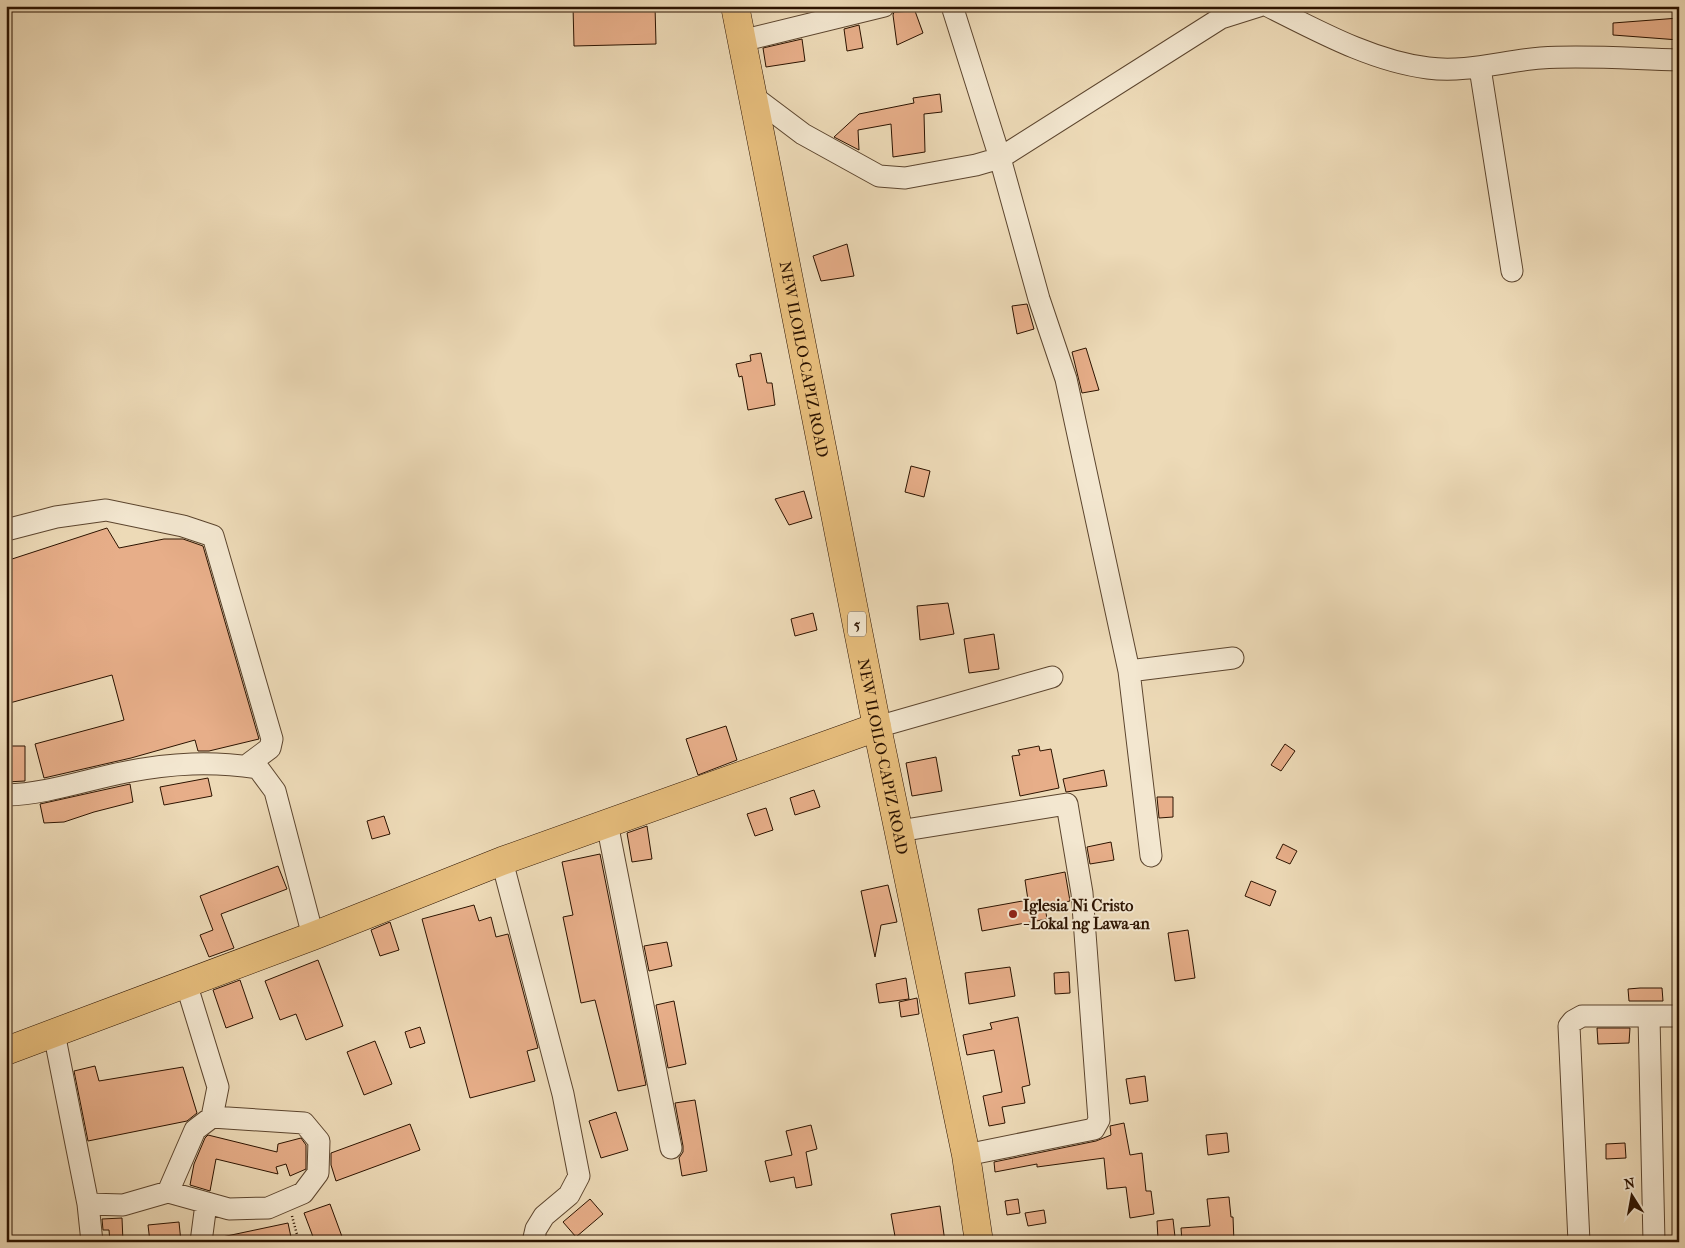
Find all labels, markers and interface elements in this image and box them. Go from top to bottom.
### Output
street label: NEW ILOILO-CAPIZ ROAD [775,260,833,459]
road number: 5 [848,612,866,636]
street label: NEW ILOILO-CAPIZ ROAD [854,657,912,856]
place label: Iglesia Ni Cristo - Lokal ng Lawa-an [1023,896,1150,934]
marker: Iglesia Ni Cristo - Lokal ng Lawa-an [1007,908,1019,920]
north arrow [1608,1170,1658,1220]
text: N [1623,1174,1637,1193]

